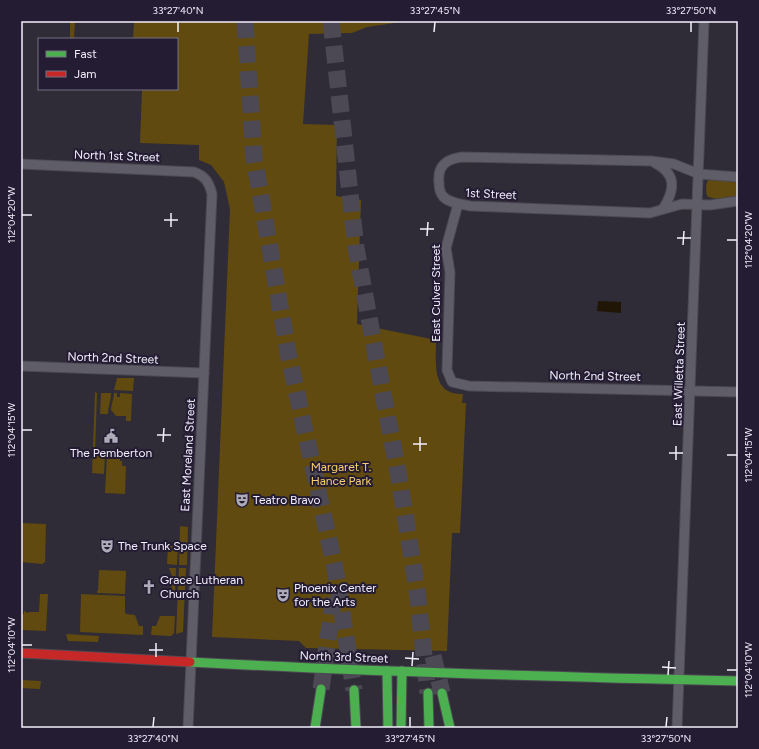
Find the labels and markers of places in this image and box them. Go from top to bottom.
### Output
public building icon: The Pemberton [103,428,119,444]
place label: The Pemberton [70,446,152,460]
theatre icon: Teatro Bravo [234,492,250,508]
place label: Teatro Bravo [253,493,321,507]
theatre icon: The Trunk Space [99,538,115,554]
place label: The Trunk Space [118,539,207,553]
place label: Grace Lutheran Church [160,573,243,601]
church icon: Grace Lutheran Church [141,579,157,595]
place label: Phoenix Center for the Arts [294,581,376,609]
theatre icon: Phoenix Center for the Arts [275,587,291,603]

